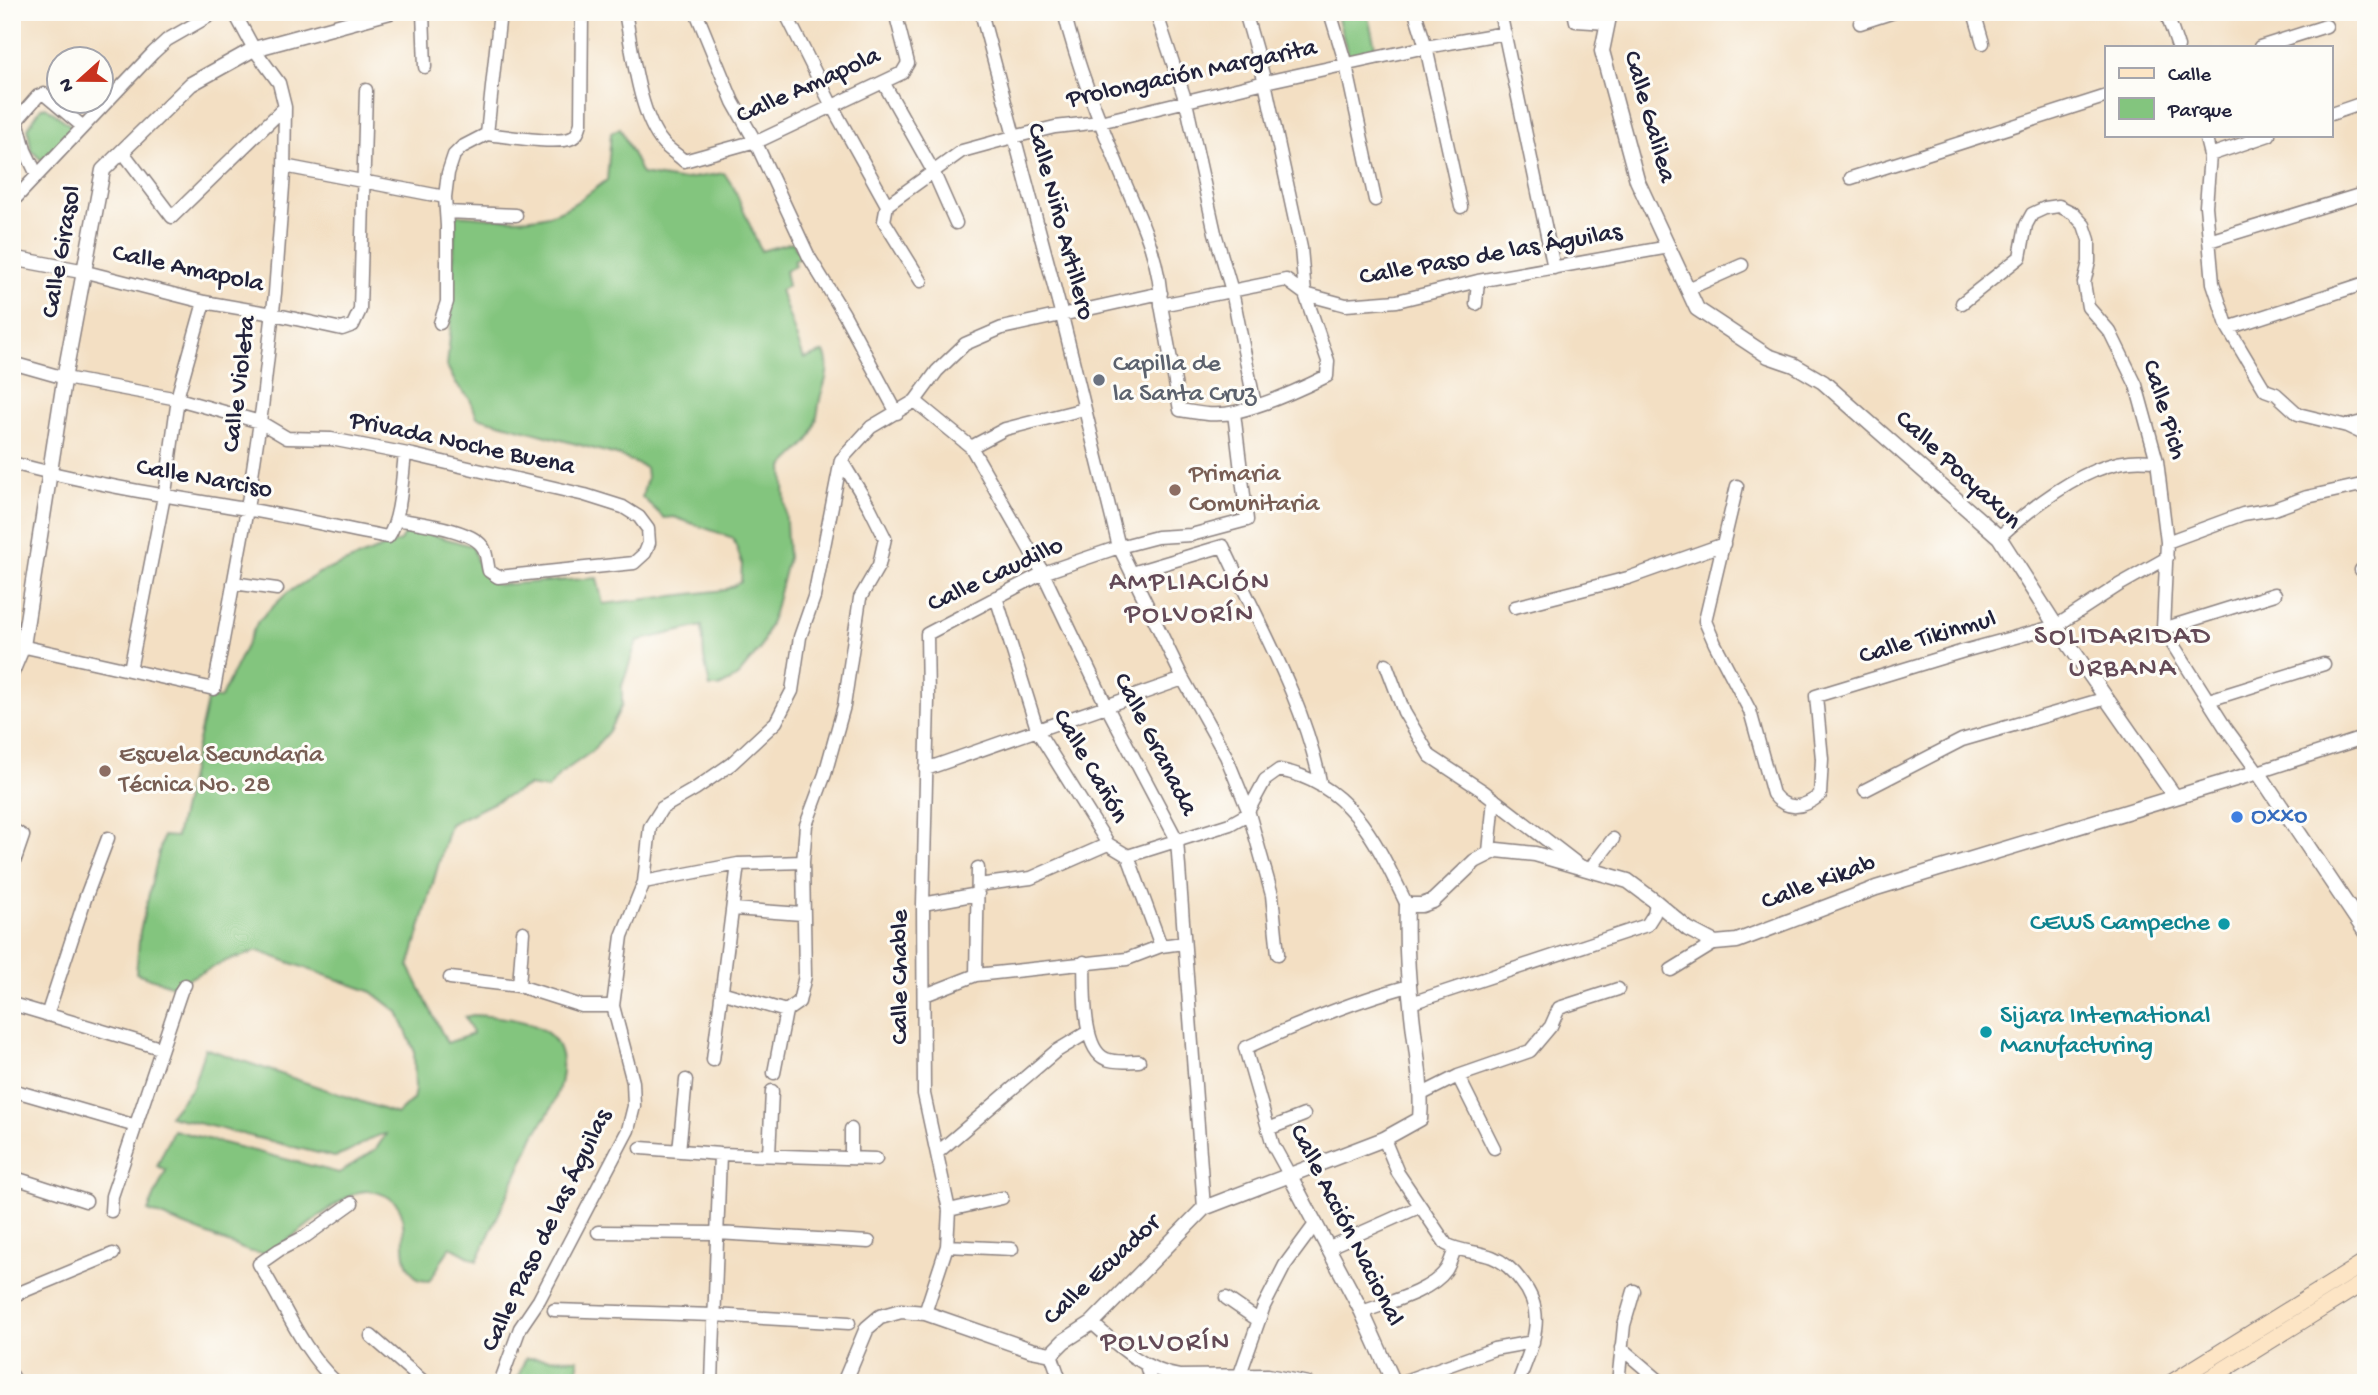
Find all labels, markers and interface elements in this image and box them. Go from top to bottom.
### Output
street label: Prolongación Margarita [1063,33,1322,117]
street label: Calle Amapola [732,41,887,133]
north arrow [46,46,116,116]
legend [2105,46,2332,136]
street label: Calle Galilea [1614,48,1682,188]
text: Calle [2168,64,2212,89]
text: N [54,75,80,95]
text: Parque [2167,100,2233,125]
street label: Calle Niño Artillero [1018,120,1100,324]
street label: Calle Girasol [36,183,90,321]
street label: Calle Paso de las Águilas [1357,217,1626,294]
street label: Calle Amapola [109,239,268,302]
street label: Calle Violeta [217,312,265,454]
place label: Capilla de la Santa Cruz [1113,350,1258,411]
street label: Calle Pich [2133,357,2193,463]
marker: Capilla de la Santa Cruz [1091,372,1107,388]
street label: Calle Pocyaxun [1887,405,2027,538]
street label: Privada Noche Buena [346,406,579,484]
street label: Calle Narciso [133,453,275,507]
place label: Primaria Comunitaria [1188,460,1321,521]
marker: Primaria Comunitaria [1167,482,1183,498]
street label: Calle Caudillo [923,531,1069,621]
district label: AMPLIACIÓN POLVORÍN [1109,567,1271,632]
street label: Calle Tikinmul [1856,605,2000,673]
district label: SOLIDARIDAD URBANA [2034,621,2212,686]
street label: Calle Granada [1105,668,1204,823]
street label: Calle Cañón [1044,705,1134,830]
place label: Escuela Secundaria Técnica No. 28 [117,741,325,802]
marker: Escuela Secundaria Técnica No. 28 [97,763,113,779]
place label: Oxxo [2251,802,2308,833]
marker: Oxxo [2229,809,2245,825]
street label: Calle Kikab [1758,849,1881,919]
street label: Calle Chable [886,909,917,1044]
place label: CEWS Campeche [2030,909,2211,940]
marker: CEWS Campeche [2216,916,2232,932]
place label: Sijara International Manufacturing [2000,1002,2210,1063]
marker: Sijara International Manufacturing [1978,1024,1994,1040]
street label: Calle Paso de las Águilas [476,1103,621,1357]
street label: Calle Acción Nacional [1281,1120,1409,1332]
street label: Calle Ecuador [1038,1207,1170,1333]
district label: POLVORÍN [1100,1327,1231,1360]

